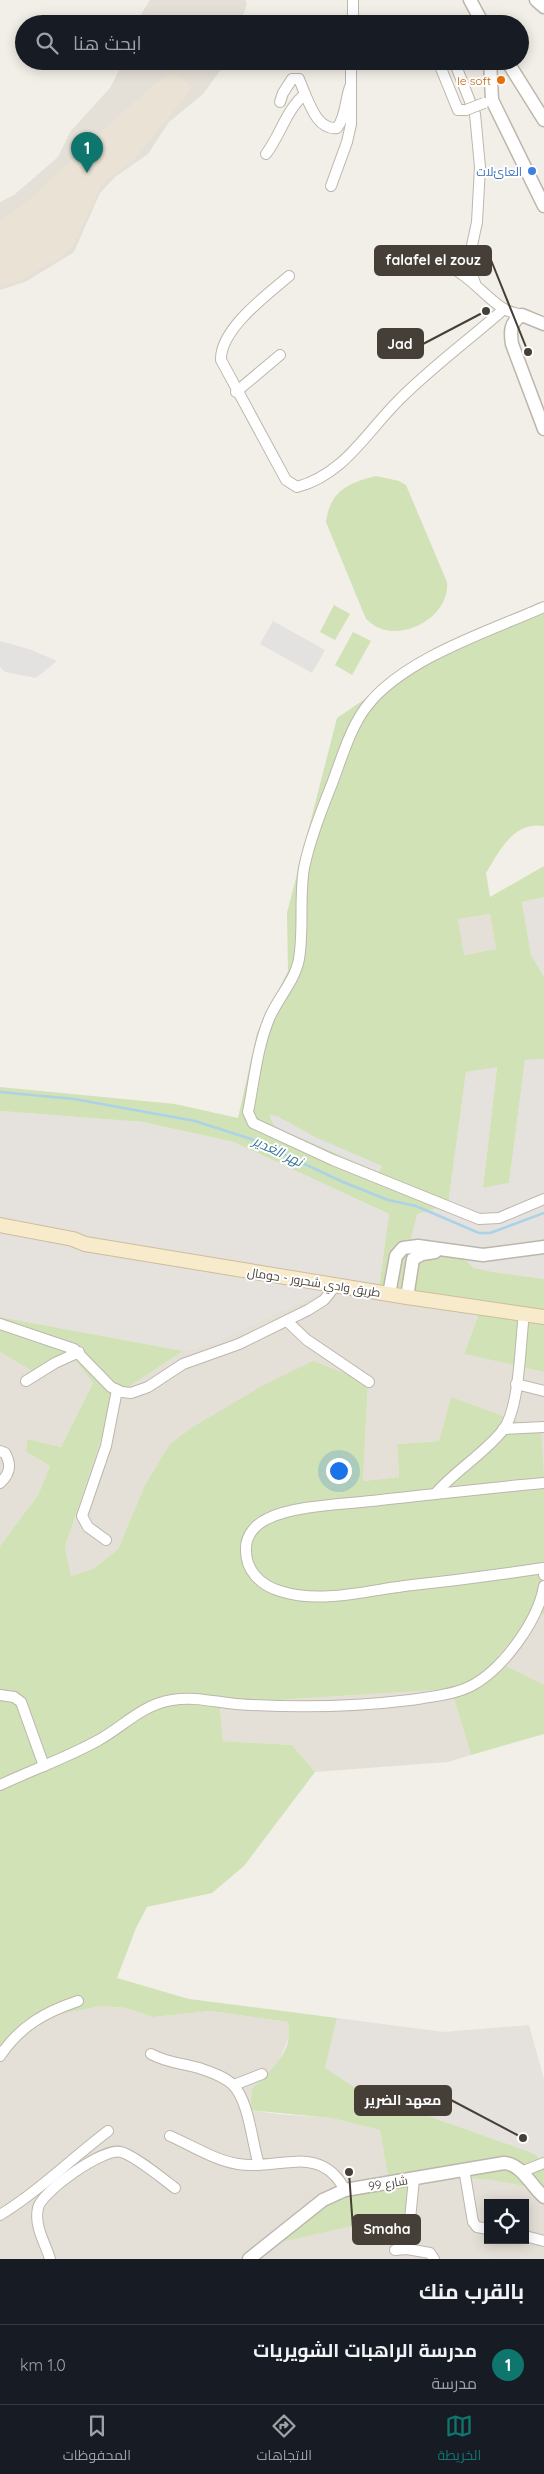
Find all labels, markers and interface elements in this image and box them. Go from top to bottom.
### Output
search box [15,15,529,70]
icon: search [33,29,61,57]
text: ابحث هنا [73,31,142,55]
place label: le soft [457,73,491,88]
marker: le soft [495,74,507,86]
pin: 1 [71,132,103,173]
place label: العائﻻت [476,164,522,179]
marker: العائﻻت [526,165,538,177]
callout: falafel el zouz [375,246,491,275]
text: falafel el zouz [385,251,481,269]
callout: Jad [378,329,423,358]
text: Jad [387,335,413,353]
water label: نهر الغدير [248,1131,307,1171]
street label: طريق وادي شحرور - حومال [246,1264,382,1303]
your location [326,1458,352,1484]
callout: معهد الضرير [355,2086,451,2115]
text: معهد الضرير [364,2091,441,2109]
street label: شارع 99 [367,2172,409,2195]
map controls [484,2199,529,2244]
button: locate [484,2199,529,2244]
callout: Smaha [353,2215,420,2244]
text: Smaha [363,2220,411,2238]
text: بالقرب منك [419,2278,524,2304]
text: مدرسة الراهبات الشويريات [253,2338,477,2362]
text: 1.0 km [20,2355,66,2375]
text: 1 [505,2355,511,2375]
text: مدرسة [431,2373,477,2393]
tab: المحفوظات [63,2412,131,2468]
tab: الاتجاهات [257,2412,312,2468]
tab: الخريطة [438,2412,481,2468]

